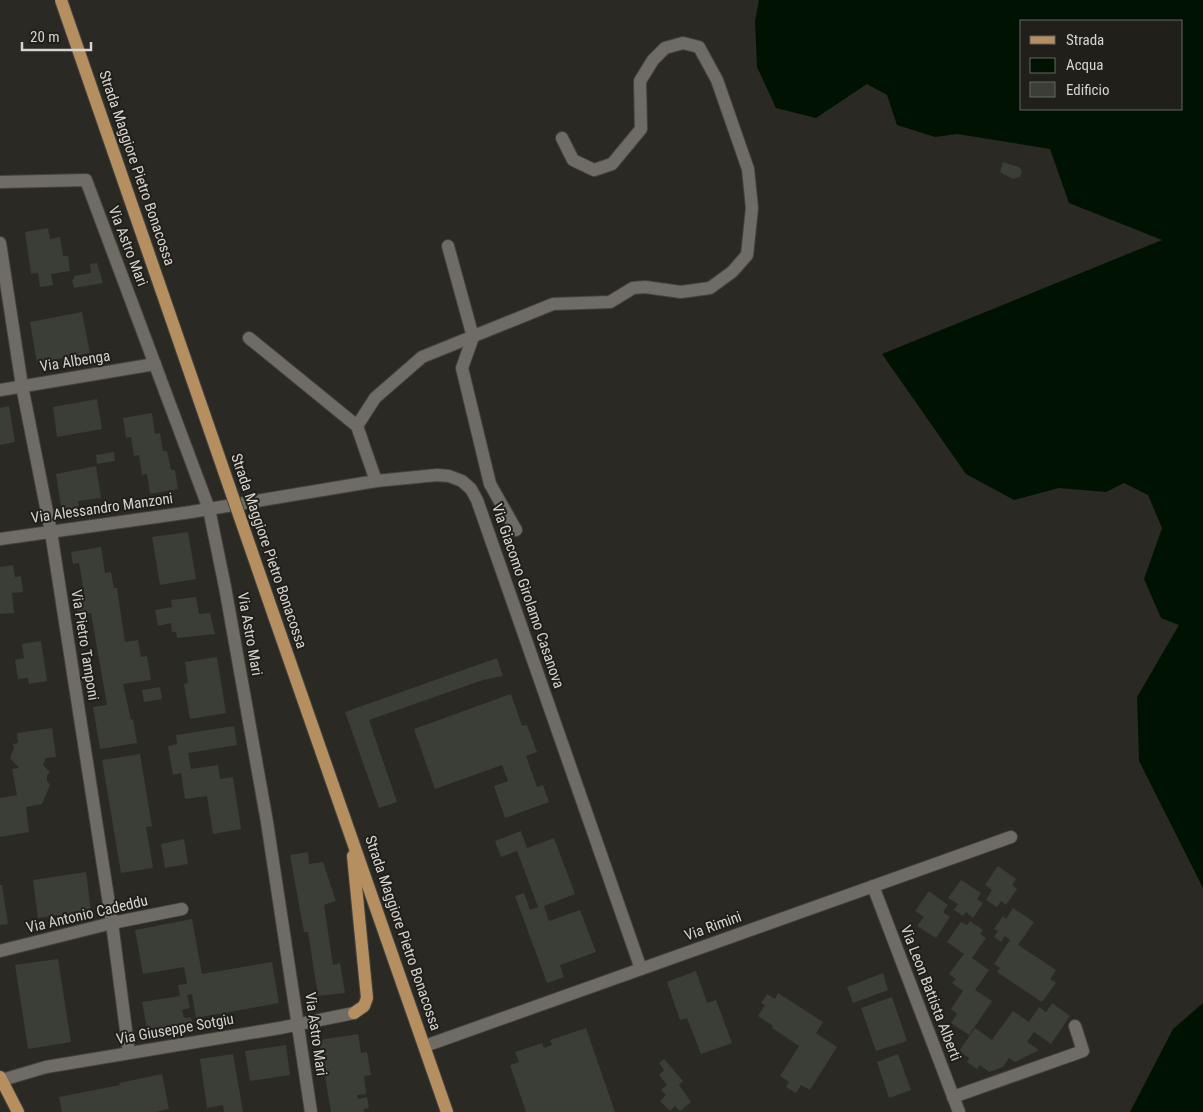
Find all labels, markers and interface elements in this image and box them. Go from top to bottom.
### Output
scale bar [22,20,91,52]
legend [1020,20,1183,110]
text: 20 m [30,28,60,46]
text: Strada [1066,31,1104,49]
text: Acqua [1066,56,1104,74]
street label: Strada Maggiore Pietro Bonacossa [95,68,179,268]
text: Edificio [1066,81,1109,99]
street label: Via Astro Mari [104,203,152,289]
street label: Via Albenga [39,347,111,375]
street label: Strada Maggiore Pietro Bonacossa [227,451,311,651]
street label: Via Alessandro Manzoni [30,489,174,527]
street label: Via Giacomo Girolamo Casanova [488,501,568,691]
street label: Via Pietro Tamponi [67,588,103,702]
street label: Via Astro Mari [234,591,266,677]
street label: Strada Maggiore Pietro Bonacossa [361,833,445,1033]
street label: Via Antonio Cadeddu [24,891,150,937]
street label: Via Rimini [682,907,744,945]
street label: Via Leon Battista Alberti [897,923,965,1063]
street label: Via Astro Mari [301,991,331,1077]
street label: Via Giuseppe Sotgiu [115,1010,235,1048]

